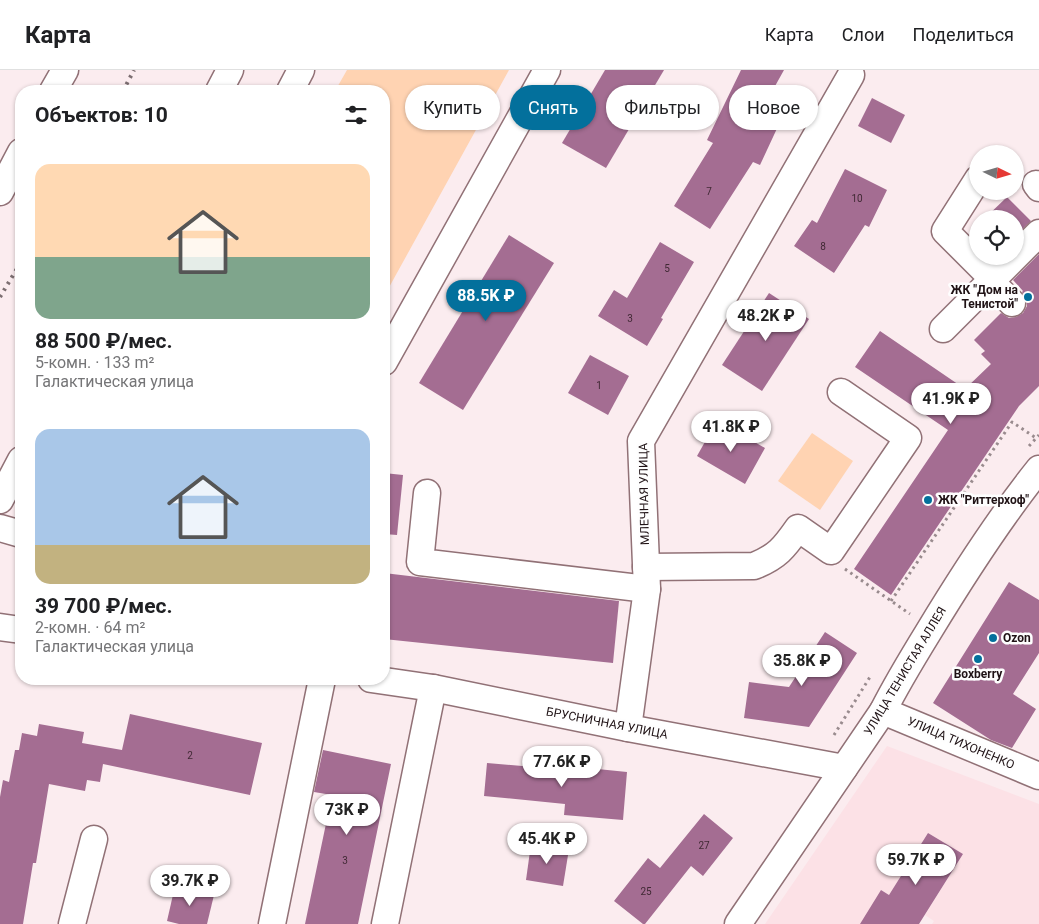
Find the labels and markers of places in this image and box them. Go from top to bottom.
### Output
pin: 88.5K ₽ [440,280,532,322]
place label: ЖК "Дом на Тенистой" [950,283,1019,311]
marker: ЖК "Дом на Тенистой" [1022,291,1034,303]
pin: 48.2K ₽ [720,300,812,342]
pin: 41.9K ₽ [905,382,997,425]
pin: 41.8K ₽ [685,410,777,453]
place label: ЖК "Риттерхоф" [938,493,1029,507]
marker: ЖК "Риттерхоф" [922,494,934,506]
place label: Ozon [1003,631,1031,645]
marker: Ozon [987,632,999,644]
pin: 35.8K ₽ [756,644,848,687]
marker: Boxberry [972,653,984,665]
place label: Boxberry [954,667,1003,681]
pin: 77.6K ₽ [516,746,608,788]
pin: 73K ₽ [312,794,382,836]
pin: 45.4K ₽ [501,822,593,865]
pin: 59.7K ₽ [870,844,962,886]
pin: 39.7K ₽ [144,864,236,907]

